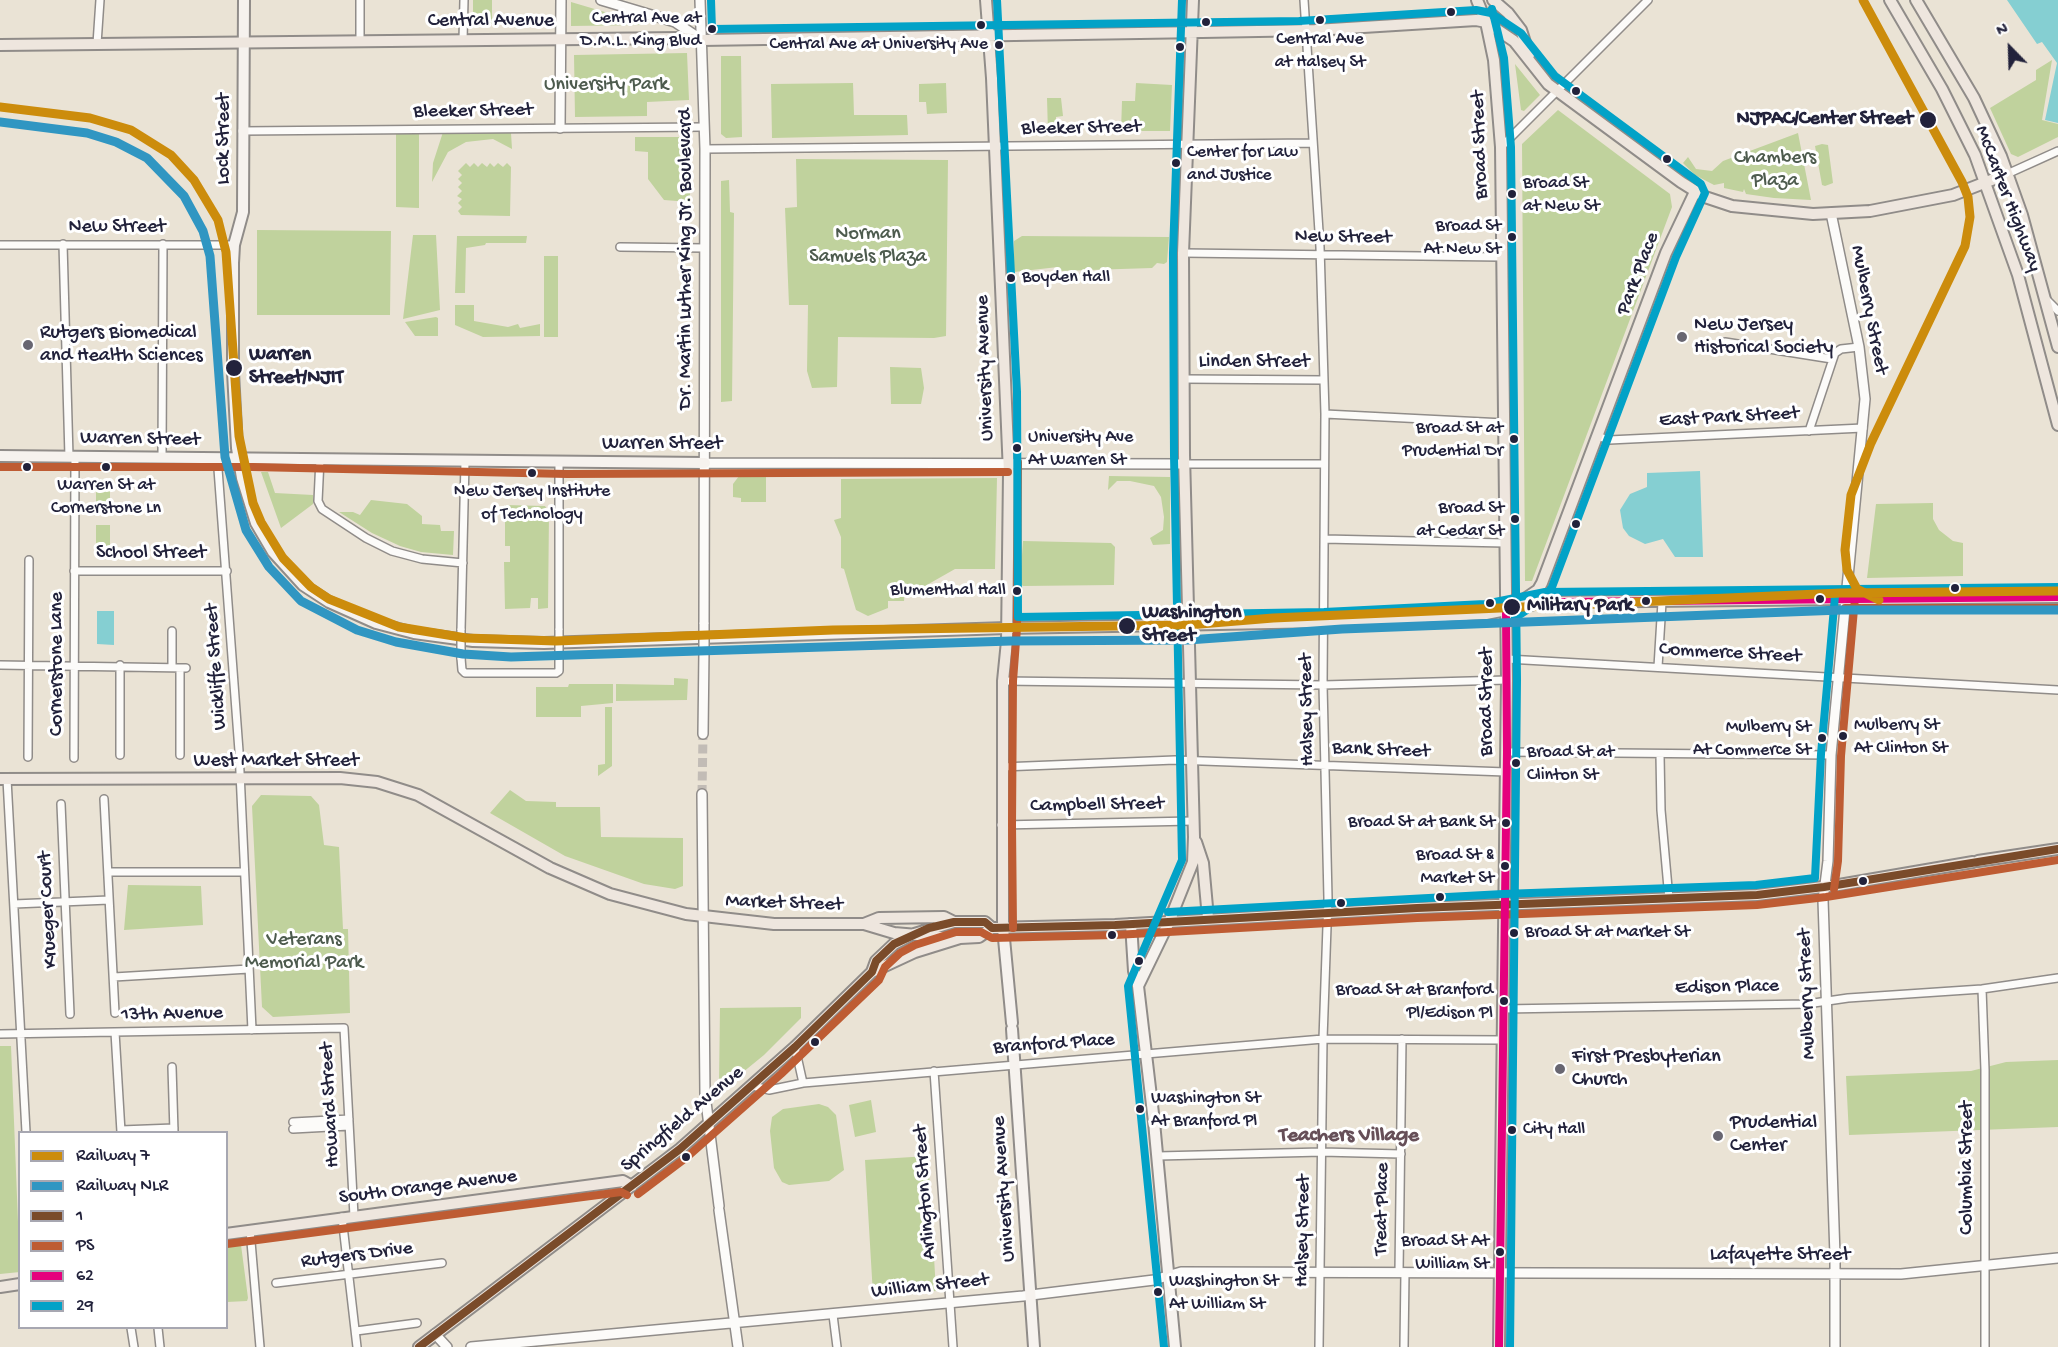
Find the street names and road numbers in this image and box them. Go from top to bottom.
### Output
street label: Central Avenue [428,10,554,34]
street label: Broad Street [1467,90,1495,200]
street label: Lock Street [213,93,237,185]
street label: Bleeker Street [413,99,533,125]
street label: Dr. Martin Luther King Jr. Boulevard [675,109,699,409]
street label: Bleeker Street [1021,116,1141,142]
street label: McCarter Highway [1968,123,2046,275]
street label: New Street [69,216,165,240]
street label: New Street [1294,225,1392,251]
street label: Park Place [1612,229,1666,319]
street label: Mulberry Street [1844,244,1892,376]
street label: University Avenue [971,295,1001,441]
street label: Linden Street [1199,351,1309,375]
street label: East Park Street [1658,402,1800,434]
street label: Warren Street [80,427,200,453]
street label: Warren Street [602,433,722,457]
street label: School Street [96,542,206,566]
street label: Cornerstone Lane [46,592,70,736]
street label: Wickliffe Street [201,603,233,731]
street label: Commerce Street [1658,638,1802,670]
street label: Broad Street [1476,648,1500,756]
street label: Halsey Street [1295,654,1321,766]
street label: Bank Street [1332,737,1430,765]
street label: West Market Street [193,750,359,774]
street label: Campbell Street [1030,793,1164,819]
street label: Krueger Court [34,851,64,969]
street label: Market Street [725,890,843,918]
street label: Mulberry Street [1794,928,1822,1060]
street label: Edison Place [1675,975,1779,1001]
street label: 13th Avenue [121,1002,223,1028]
street label: Branford Place [993,1029,1115,1061]
street label: Howard Street [316,1042,346,1168]
street label: Springfield Avenue [617,1062,749,1178]
street label: Columbia Street [1956,1101,1980,1235]
street label: University Avenue [988,1115,1022,1263]
street label: Arlington Street [909,1124,943,1260]
street label: Treat Place [1370,1162,1396,1256]
street label: South Orange Avenue [338,1165,518,1211]
street label: Halsey Street [1291,1175,1317,1287]
street label: Rutgers Drive [300,1237,414,1275]
street label: Lafayette Street [1710,1244,1850,1268]
street label: William Street [870,1269,990,1305]

